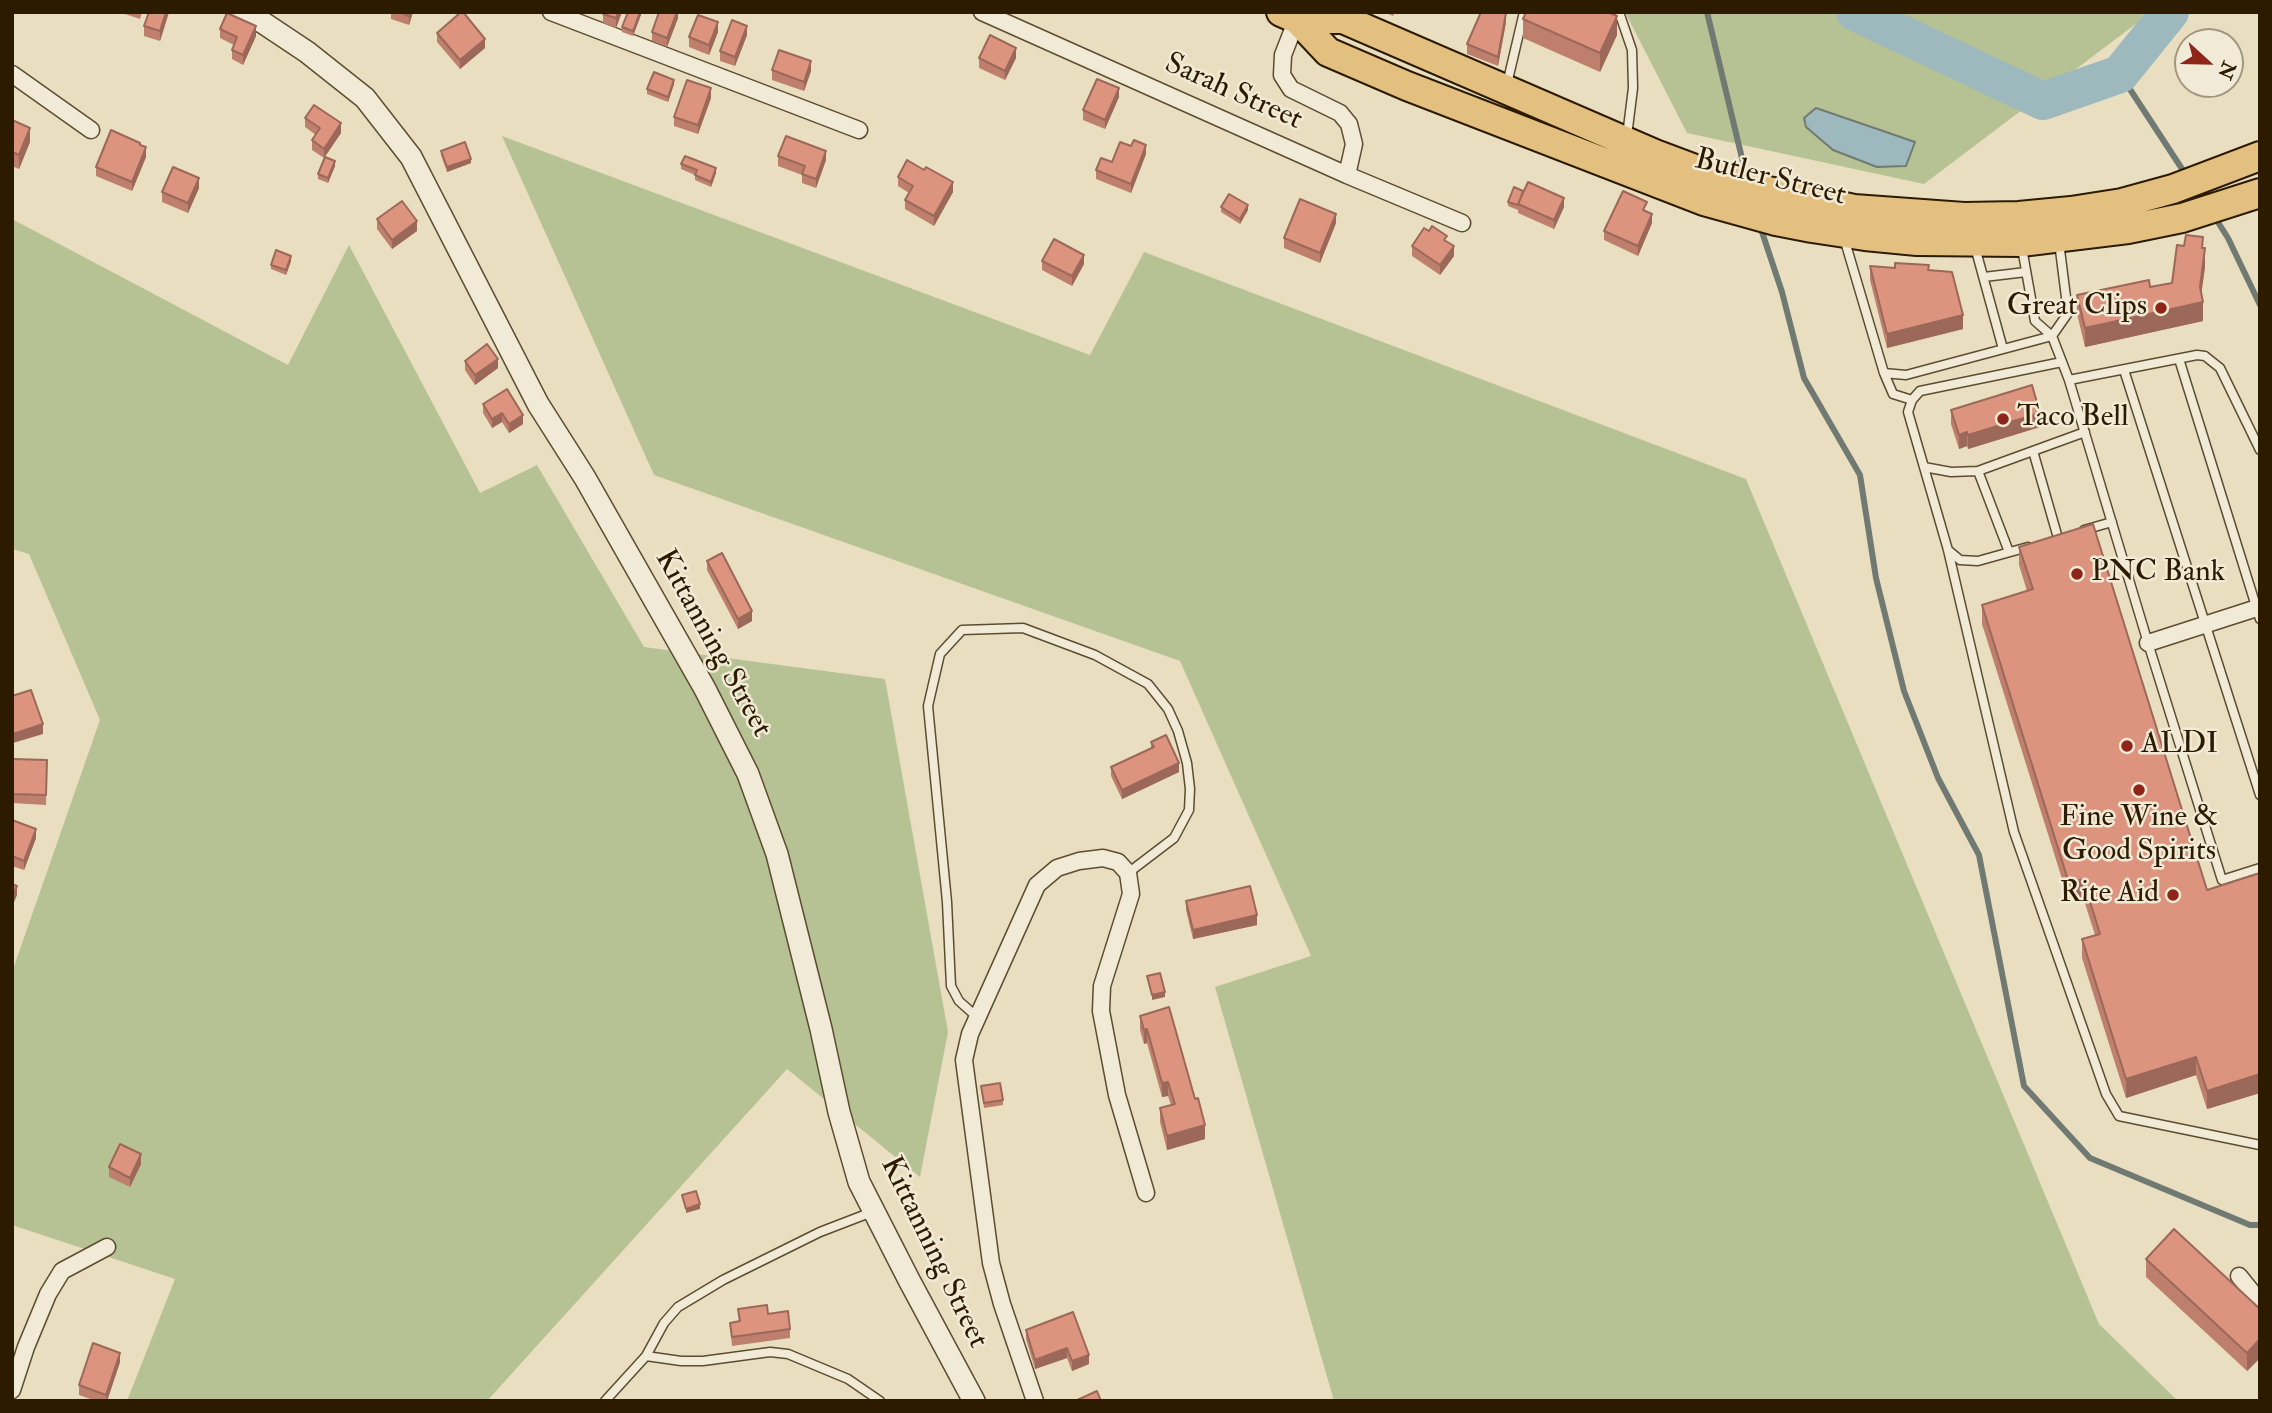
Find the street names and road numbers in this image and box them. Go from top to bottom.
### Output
street label: Sarah Street [1159,47,1307,139]
street label: Butler Street [1691,143,1849,215]
street label: Kittanning Street [646,544,778,744]
street label: Kittanning Street [871,1151,995,1355]

